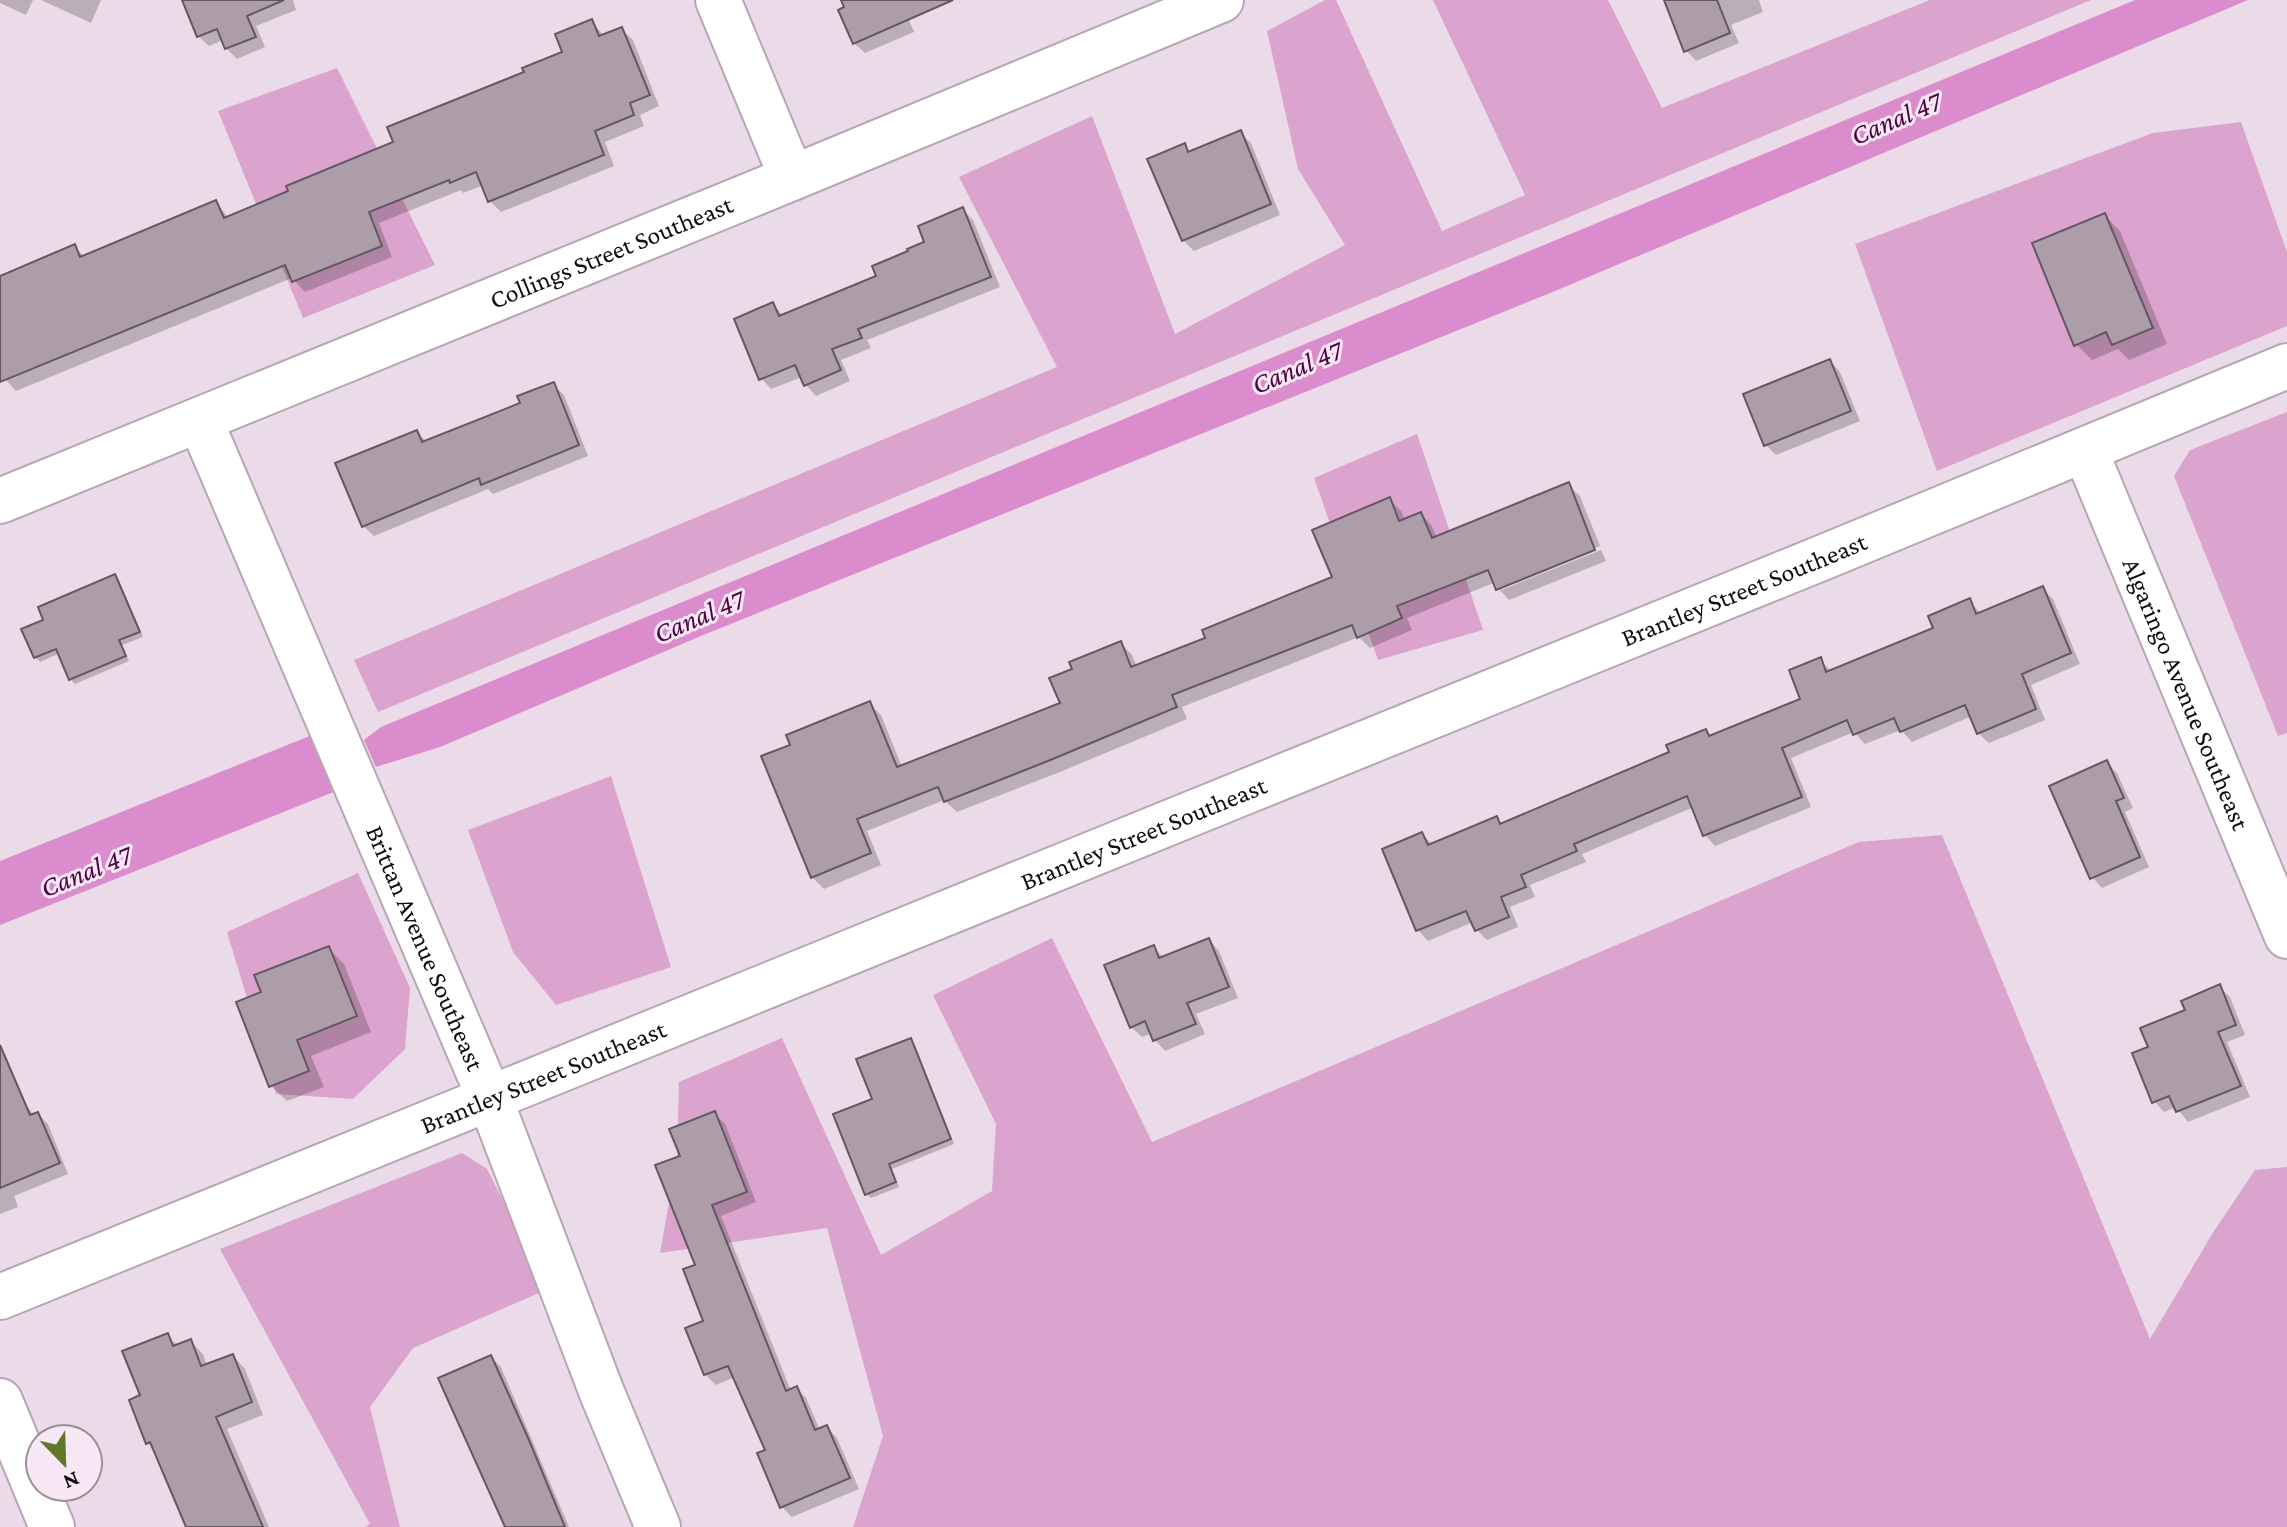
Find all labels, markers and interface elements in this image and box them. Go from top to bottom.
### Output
water label: Canal 47 [1846,84,1948,151]
street label: Collings Street Southeast [485,189,737,314]
water label: Canal 47 [1247,333,1349,400]
street label: Brantley Street Southeast [1617,526,1871,652]
street label: Algaringo Avenue Southeast [2117,554,2256,834]
water label: Canal 47 [649,582,751,649]
street label: Brantley Street Southeast [1017,770,1271,896]
street label: Brittan Avenue Southeast [360,821,491,1075]
water label: Canal 47 [36,838,138,903]
street label: Brantley Street Southeast [416,1014,670,1139]
north arrow [24,1423,104,1503]
text: N [60,1467,83,1495]

